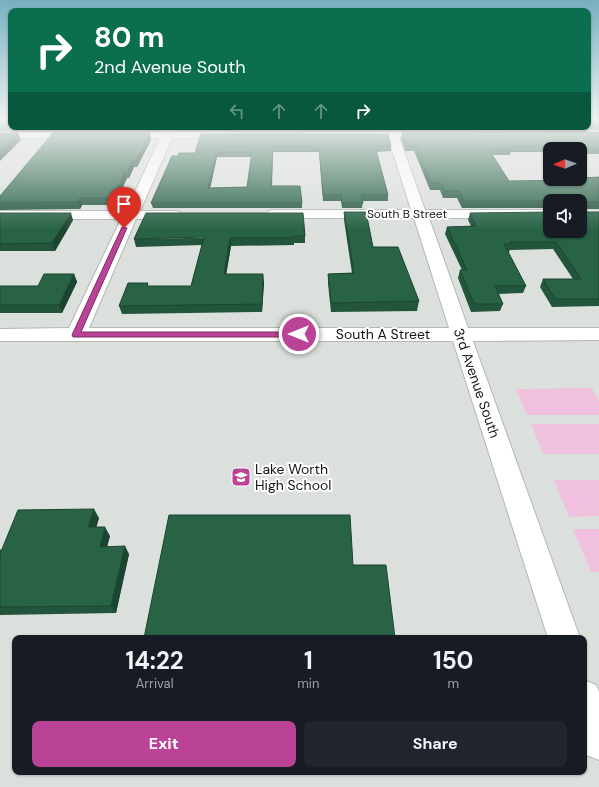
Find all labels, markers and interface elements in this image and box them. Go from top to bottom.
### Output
text: 80 m [94,19,164,56]
icon: right [28,24,80,76]
text: 2nd Avenue South [94,55,246,79]
icon: left [226,100,248,122]
icon: ahead [268,100,290,122]
icon: ahead [310,100,332,122]
icon: right [352,100,374,122]
north arrow [543,142,587,186]
map controls [543,142,587,238]
pin [107,187,141,228]
icon: arrive [113,193,135,215]
button: sound [543,194,587,238]
street label: South B Street [367,206,447,222]
position arrow [278,313,320,355]
street label: South A Street [336,325,430,343]
street label: 3rd Avenue South [450,326,504,440]
place label: Lake Worth High School [255,460,331,494]
school or university icon: Lake Worth High School [230,466,252,488]
text: 14:22 [126,645,184,676]
text: 1 [304,645,313,676]
text: 150 [433,645,473,676]
text: Arrival [136,675,174,692]
text: min [297,675,319,692]
text: m [447,675,459,692]
button: Exit [32,721,296,767]
button: Share [304,721,567,767]

